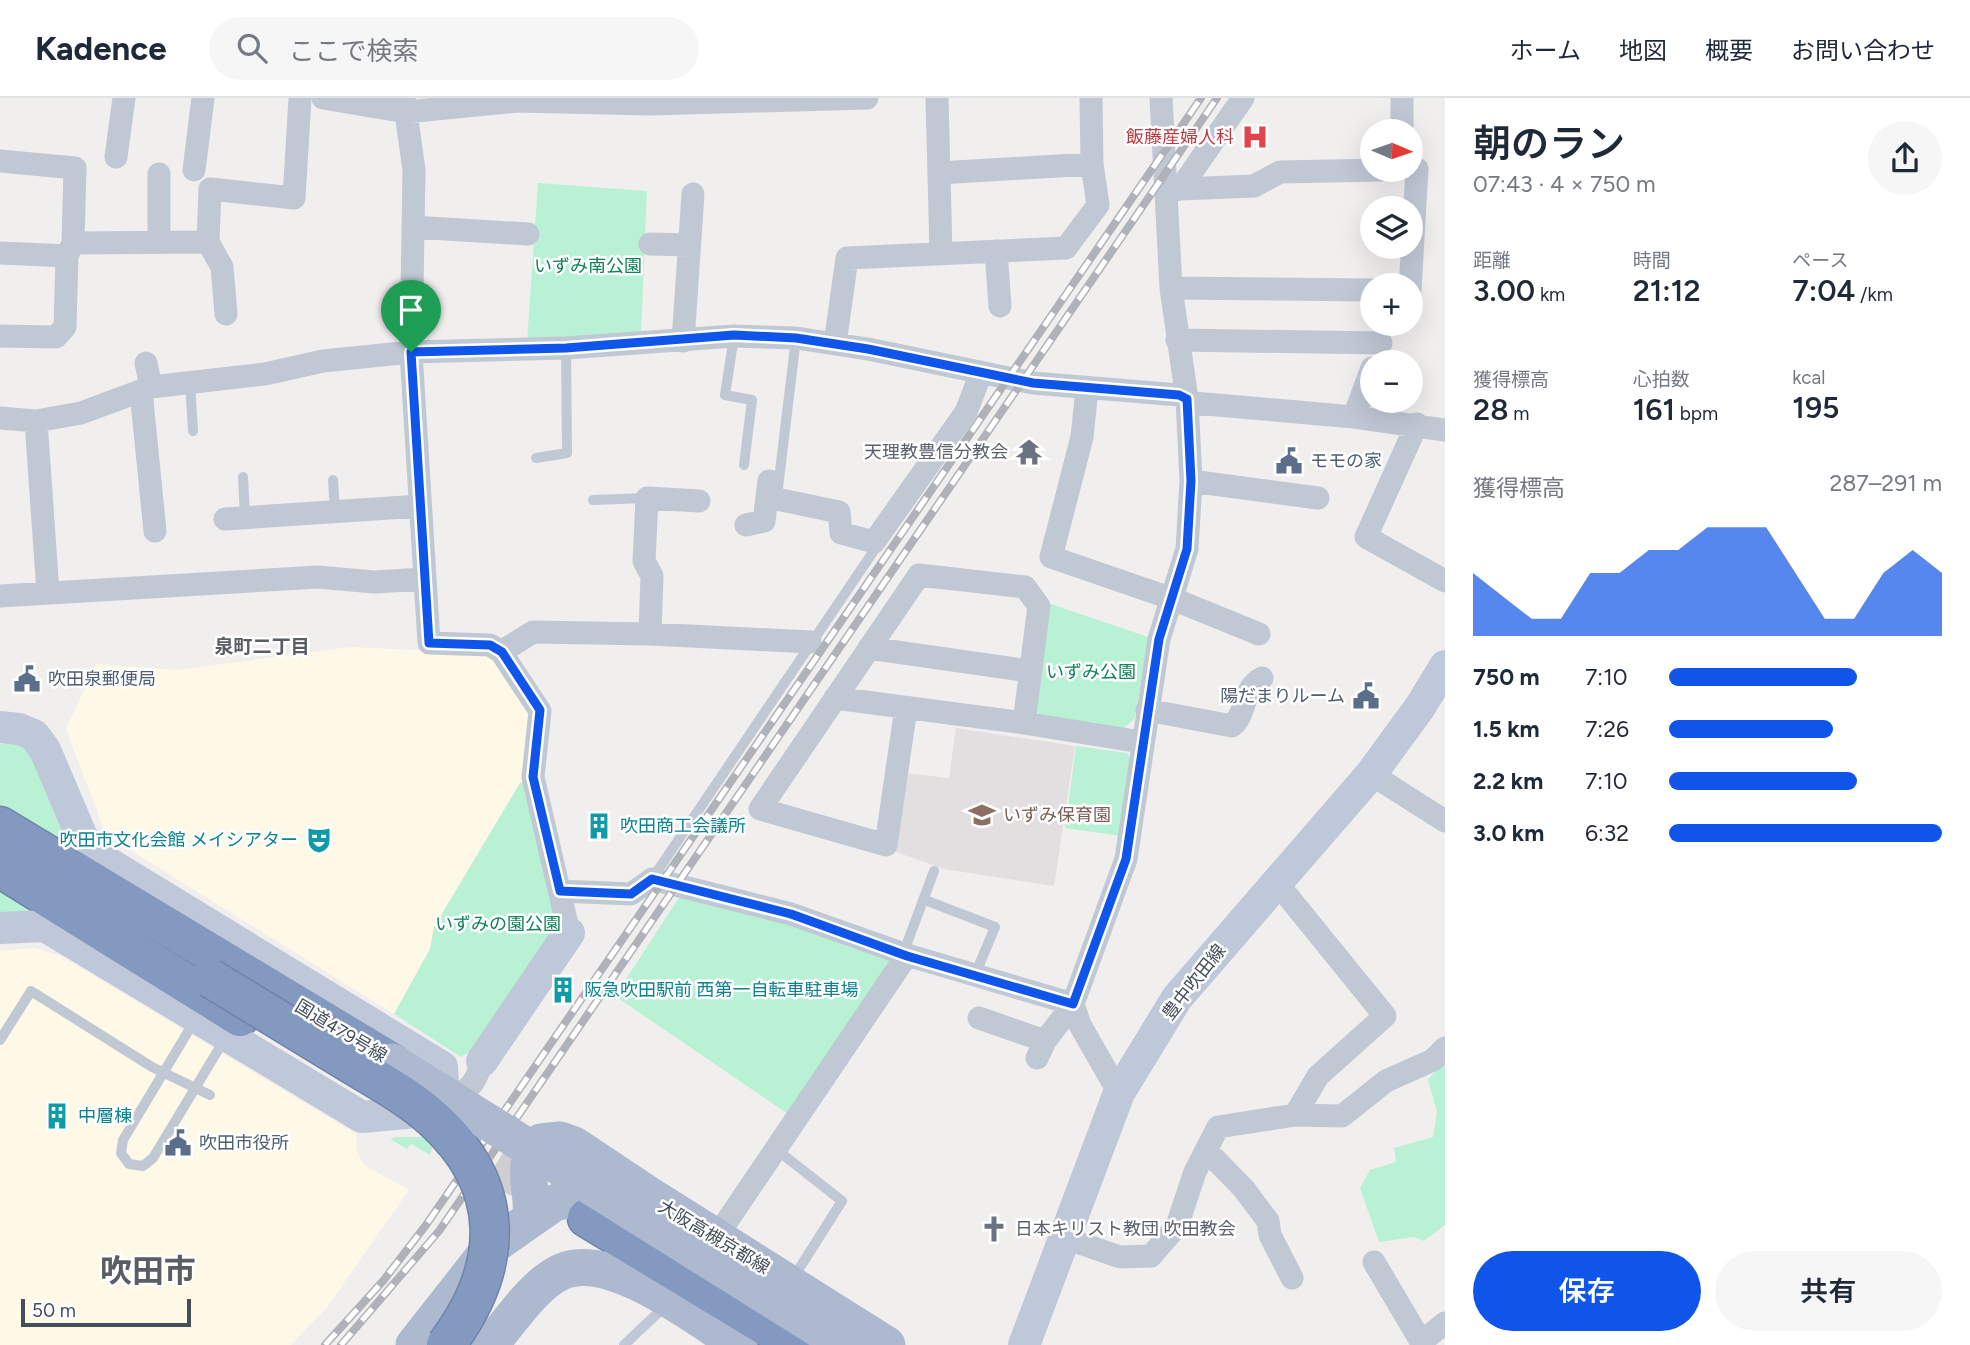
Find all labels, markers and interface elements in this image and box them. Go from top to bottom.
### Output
search box [209,17,699,80]
text: Kadence [35,29,167,68]
icon: search [233,29,271,67]
text: ここで検索 [289,35,419,67]
text: ホーム [1510,36,1581,65]
text: 地図 [1619,36,1667,65]
text: 概要 [1705,36,1753,65]
text: お問い合わせ [1791,36,1935,65]
north arrow [1360,119,1423,182]
map controls [1360,119,1423,413]
text: 朝のラン [1473,121,1625,167]
button: share [1868,121,1942,195]
hospital icon: 飯藤産婦人科 [1240,122,1270,152]
place label: 飯藤産婦人科 [1126,126,1234,148]
text: 07:43 · 4 × 750 m [1473,170,1655,198]
button: layers [1360,196,1423,259]
text: 距離 [1473,249,1511,272]
text: 時間 [1633,249,1671,272]
text: ペース [1792,249,1848,272]
park label: いずみ南公園 [534,255,642,277]
text: 3.00 [1473,272,1535,309]
text: 21:12 [1633,272,1701,309]
text: 7:04 [1792,272,1855,309]
button: + [1360,273,1423,336]
pin [381,280,441,352]
text: km [1535,283,1565,306]
text: /km [1855,283,1893,306]
icon: arrive [392,291,430,329]
button: − [1360,350,1423,413]
text: kcal [1792,366,1826,389]
text: 獲得標高 [1473,368,1549,391]
text: 心拍数 [1633,368,1690,391]
text: 195 [1792,389,1839,426]
text: 28 [1473,391,1509,428]
text: 161 [1633,391,1675,428]
text: m [1509,402,1529,425]
text: bpm [1675,402,1718,425]
temple icon: 天理教豊信分教会 [1014,437,1044,467]
place label: 天理教豊信分教会 [864,441,1008,463]
public building icon: モモの家 [1274,446,1304,476]
place label: モモの家 [1310,450,1382,472]
text: 287–291 m [1829,469,1942,497]
text: 獲得標高 [1473,474,1565,502]
district label: 泉町二丁目 [214,635,310,658]
park label: いずみ公園 [1046,661,1136,683]
text: 750 m [1473,663,1540,691]
text: 7:10 [1585,663,1627,691]
public building icon: 吹田泉郵便局 [12,664,42,694]
place label: 吹田泉郵便局 [48,668,156,690]
public building icon: 陽だまりルーム [1351,681,1381,711]
place label: 陽だまりルーム [1220,685,1345,707]
text: 1.5 km [1473,715,1540,743]
text: 7:26 [1585,715,1629,743]
text: 2.2 km [1473,767,1543,795]
text: 7:10 [1585,767,1627,795]
school or university icon: いずみ保育園 [967,800,997,830]
place label: いずみ保育園 [1003,804,1111,826]
building icon: 吹田商工会議所 [584,811,614,841]
place label: 吹田商工会議所 [620,815,746,837]
text: 3.0 km [1473,819,1544,847]
text: 6:32 [1585,819,1629,847]
theatre icon: 吹田市文化会館 メイシアター [304,825,334,855]
place label: 吹田市文化会館 メイシアター [60,829,298,851]
park label: いずみの園公園 [435,913,561,935]
street label: 豊中吹田線 [1158,940,1230,1024]
building icon: 阪急吹田駅前 西第一自転車駐車場 [548,975,578,1005]
place label: 阪急吹田駅前 西第一自転車駐車場 [584,979,858,1001]
street label: 国道479号線 [291,995,391,1067]
building icon: 中層棟 [42,1101,72,1131]
place label: 中層棟 [78,1105,132,1127]
public building icon: 吹田市役所 [163,1128,193,1158]
place label: 吹田市役所 [199,1132,289,1154]
street label: 大阪高槻京都線 [654,1195,774,1279]
church icon: 日本キリスト教団 吹田教会 [979,1214,1009,1244]
place label: 日本キリスト教団 吹田教会 [1015,1218,1235,1240]
button: 保存 [1473,1251,1701,1331]
button: 共有 [1715,1251,1942,1331]
district label: 吹田市 [100,1252,196,1290]
scale bar [21,1296,191,1328]
text: 50 m [32,1299,76,1322]

